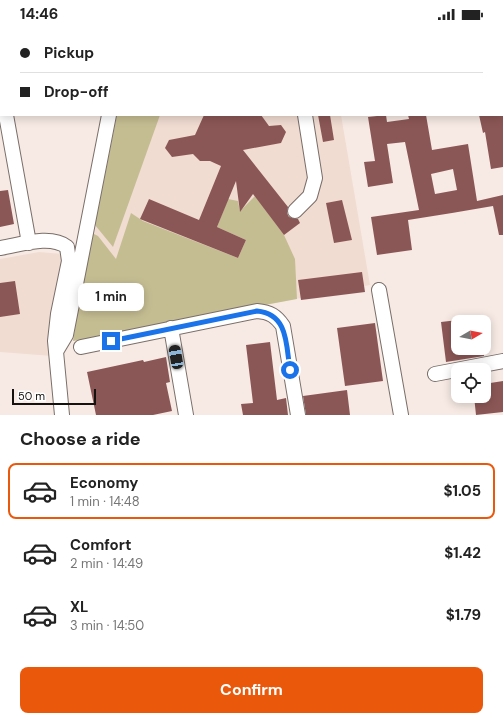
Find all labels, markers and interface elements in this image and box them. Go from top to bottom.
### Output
text: 14:46 [20,4,58,24]
text: Pickup [44,43,94,63]
text: Drop-off [44,82,109,102]
callout: 1 min [78,283,144,311]
text: 1 min [95,288,127,305]
north arrow [451,315,491,355]
map controls [451,315,491,403]
route end [102,332,120,350]
car [168,344,184,370]
route start [281,361,299,379]
button: locate [451,363,491,403]
scale bar [12,387,96,406]
text: 50 m [18,389,45,403]
text: Choose a ride [20,427,141,451]
icon: car [22,473,58,509]
text: Economy [70,473,138,493]
text: $1.05 [443,481,481,501]
text: 1 min · 14:48 [70,493,140,510]
icon: car [22,535,58,571]
text: Comfort [70,535,131,555]
text: $1.42 [444,543,481,563]
text: 2 min · 14:49 [70,555,143,572]
icon: car [22,597,58,633]
text: XL [70,597,88,617]
text: $1.79 [446,605,481,625]
text: 3 min · 14:50 [70,617,144,634]
button: Confirm [20,667,483,713]

